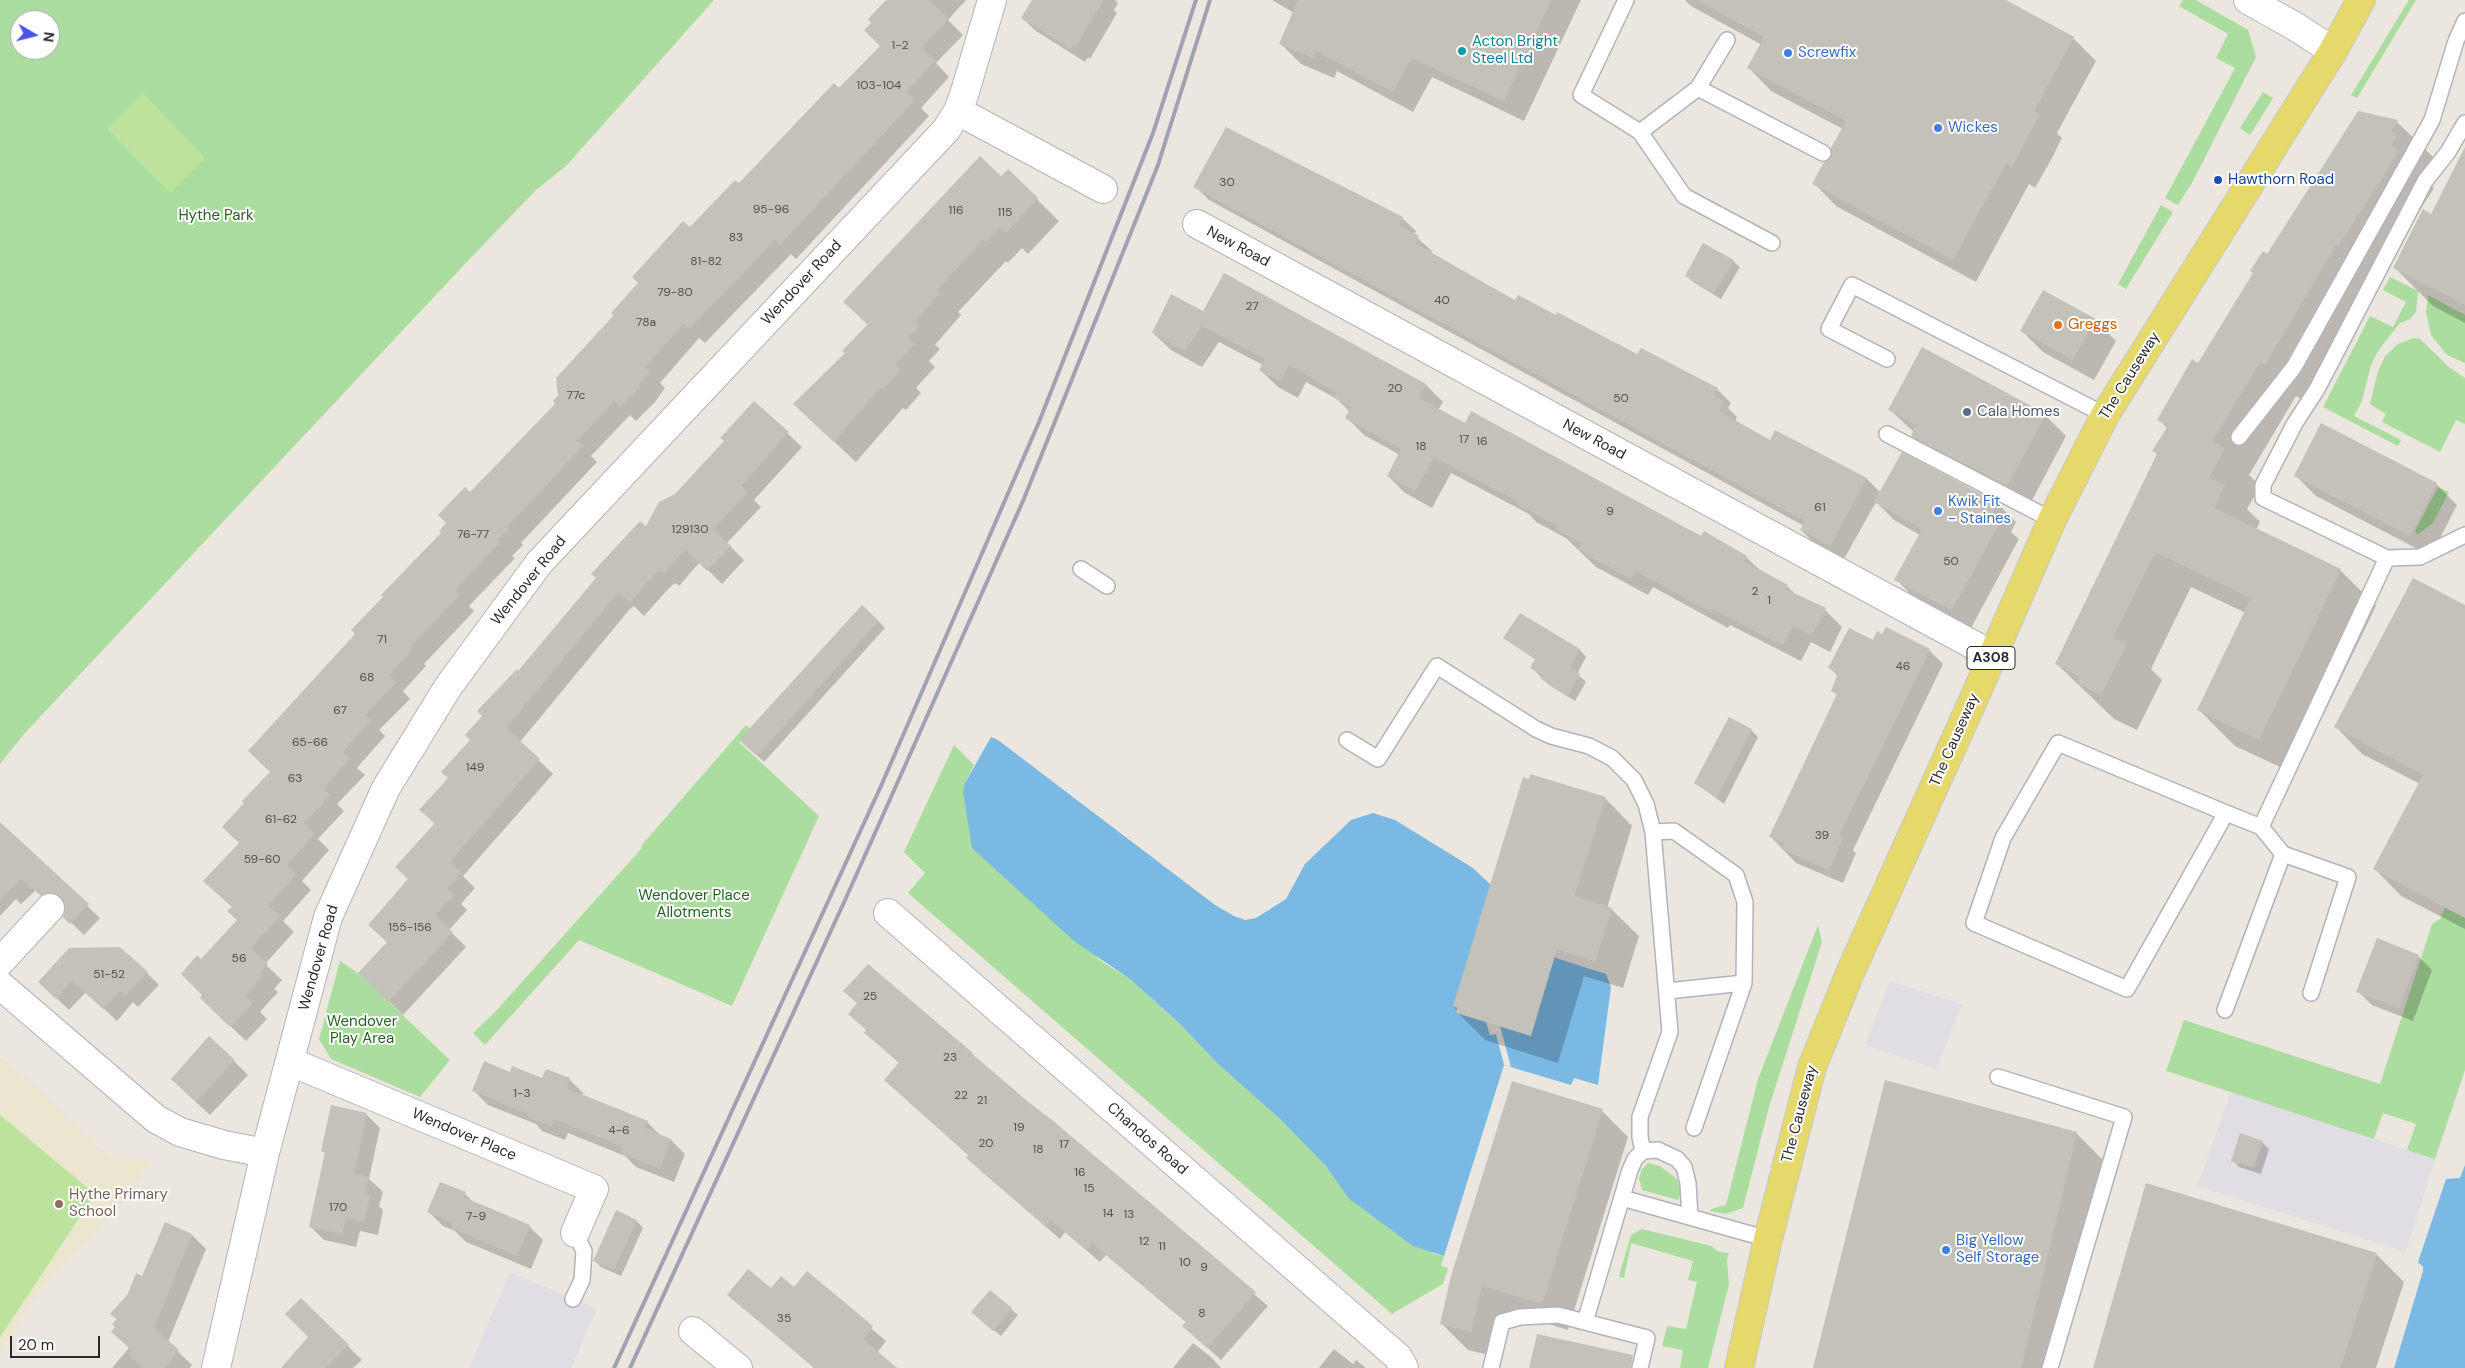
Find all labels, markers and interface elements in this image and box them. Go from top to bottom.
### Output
north arrow [10,10,60,60]
text: N [39,31,58,43]
place label: Acton Bright Steel Ltd [1472,33,1558,68]
house number: 1-2 [891,39,909,53]
place label: Screwfix [1798,44,1856,62]
marker: Acton Bright Steel Ltd [1456,45,1468,57]
marker: Screwfix [1782,47,1794,59]
house number: 103-104 [857,79,901,93]
place label: Wickes [1948,119,1998,137]
marker: Wickes [1932,122,1944,134]
place label: Hawthorn Road [2228,171,2334,189]
marker: Hawthorn Road [2212,174,2224,186]
house number: 30 [1219,176,1235,190]
house number: 95-96 [753,203,789,217]
house number: 116 [948,204,964,218]
house number: 115 [998,206,1012,220]
park label: Hythe Park [178,207,254,225]
street label: New Road [1203,223,1273,271]
house number: 83 [729,231,743,245]
street label: Wendover Road [758,237,846,329]
house number: 81-82 [690,255,722,269]
house number: 79-80 [657,286,693,300]
house number: 40 [1434,294,1450,308]
house number: 27 [1245,300,1259,314]
house number: 78a [636,316,656,330]
place label: Greggs [2068,316,2117,334]
marker: Greggs [2052,319,2064,331]
street label: The Causeway [2096,329,2164,423]
house number: 20 [1388,382,1402,396]
house number: 77c [567,389,585,403]
house number: 50 [1613,392,1629,406]
place label: Cala Homes [1977,403,2060,421]
marker: Cala Homes [1961,406,1973,418]
street label: New Road [1559,416,1629,464]
house number: 17 [1459,433,1469,447]
house number: 16 [1476,435,1488,449]
house number: 18 [1415,440,1427,454]
place label: Kwik Fit - Staines [1948,493,2011,528]
house number: 61 [1814,501,1826,515]
house number: 9 [1606,505,1614,519]
marker: Kwik Fit - Staines [1932,505,1944,517]
house number: 129130 [672,523,708,537]
house number: 76-77 [457,528,489,542]
street label: Wendover Road [488,533,570,629]
house number: 50 [1943,555,1959,569]
house number: 2 [1752,585,1758,599]
house number: 1 [1767,594,1771,608]
house number: 71 [377,633,387,647]
road number: A308 [1967,646,2015,670]
house number: 46 [1896,660,1910,674]
house number: 68 [360,671,374,685]
street label: The Causeway [1926,691,1984,789]
house number: 67 [333,704,347,718]
house number: 65-66 [292,736,328,750]
house number: 149 [466,761,484,775]
house number: 63 [288,772,302,786]
house number: 61-62 [265,813,297,827]
house number: 39 [1815,829,1829,843]
house number: 59-60 [244,853,280,867]
park label: Wendover Place Allotments [638,887,750,922]
street label: Wendover Road [295,903,343,1013]
house number: 155-156 [388,921,432,935]
house number: 56 [232,952,246,966]
house number: 51-52 [93,968,125,982]
house number: 25 [863,990,877,1004]
park label: Wendover Play Area [327,1013,397,1048]
house number: 23 [943,1051,957,1065]
street label: The Causeway [1778,1063,1822,1165]
house number: 1-3 [513,1087,531,1101]
house number: 22 [954,1089,968,1103]
house number: 21 [977,1094,987,1108]
street label: Chandos Road [1103,1099,1191,1179]
street label: Wendover Place [409,1105,519,1165]
house number: 19 [1013,1121,1025,1135]
house number: 4-6 [608,1124,630,1138]
house number: 20 [979,1137,993,1151]
house number: 17 [1059,1138,1069,1152]
house number: 18 [1032,1143,1044,1157]
house number: 16 [1074,1166,1086,1180]
house number: 15 [1083,1182,1095,1196]
place label: Hythe Primary School [69,1186,168,1221]
marker: Hythe Primary School [53,1198,65,1210]
house number: 170 [329,1201,347,1215]
house number: 14 [1102,1207,1114,1221]
house number: 13 [1124,1208,1134,1222]
house number: 7-9 [466,1210,486,1224]
place label: Big Yellow Self Storage [1956,1232,2039,1267]
house number: 12 [1139,1235,1149,1249]
house number: 11 [1158,1240,1166,1254]
marker: Big Yellow Self Storage [1940,1244,1952,1256]
house number: 10 [1179,1256,1191,1270]
house number: 9 [1200,1261,1208,1275]
house number: 8 [1198,1307,1206,1321]
house number: 35 [777,1312,791,1326]
scale bar [12,1326,102,1358]
text: 20 m [18,1335,54,1355]

